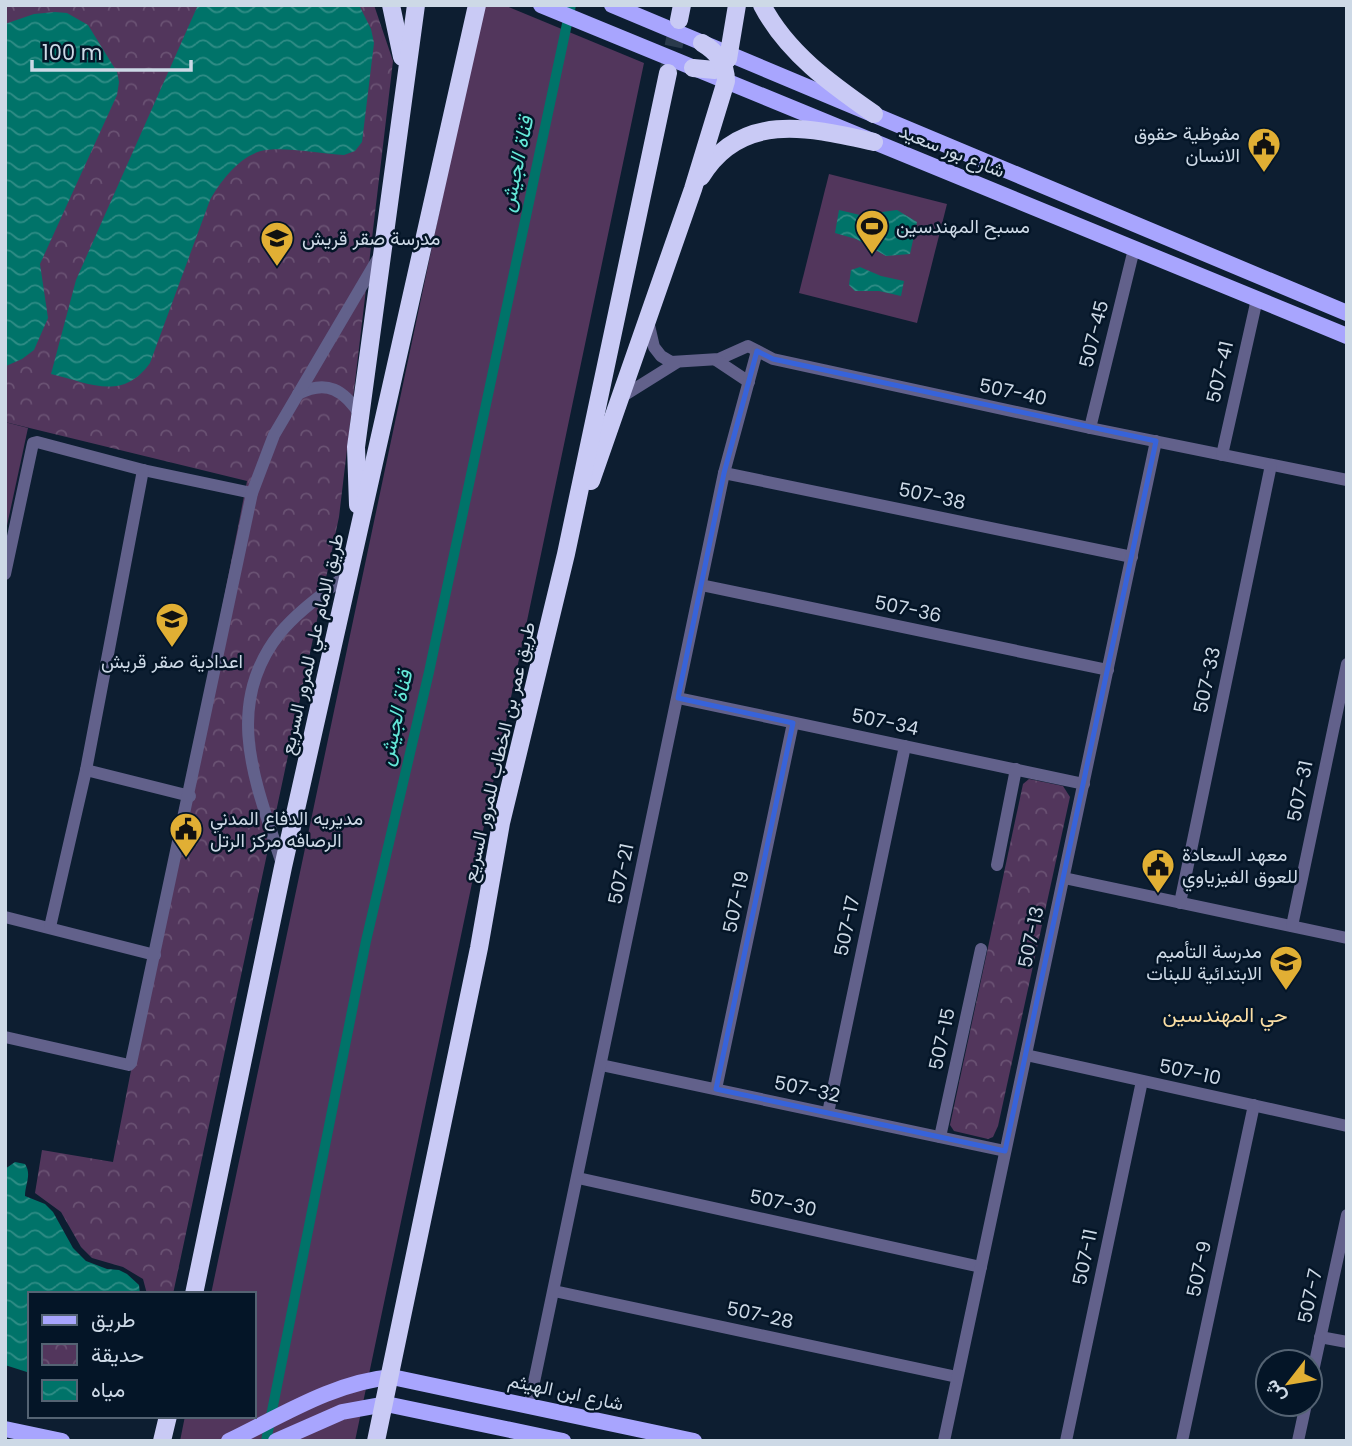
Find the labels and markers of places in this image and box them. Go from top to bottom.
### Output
place label: مفوظية حقوق الانسان [1134,120,1240,169]
public building icon: مفوظية حقوق الانسان [1245,125,1283,174]
sports icon: مسبح المهندسين [853,207,891,256]
place label: مسبح المهندسين [896,213,1030,240]
school or university icon: مدرسة صقر قريش [258,219,296,268]
place label: مدرسة صقر قريش [302,225,440,252]
school or university icon: اعدادية صقر قريش [153,600,191,649]
place label: اعدادية صقر قريش [101,648,243,675]
place label: مديريه الدفاع المدني الرصافه مركز الرتل [210,805,363,854]
public building icon: مديريه الدفاع المدني الرصافه مركز الرتل [167,810,205,859]
place label: معهد السعادة للعوق الفيزياوي [1182,841,1298,892]
public building icon: معهد السعادة للعوق الفيزياوي [1139,846,1177,895]
place label: مدرسة التأميم الابتدائية للبنات [1146,938,1262,987]
school or university icon: مدرسة التأميم الابتدائية للبنات [1267,943,1305,992]

